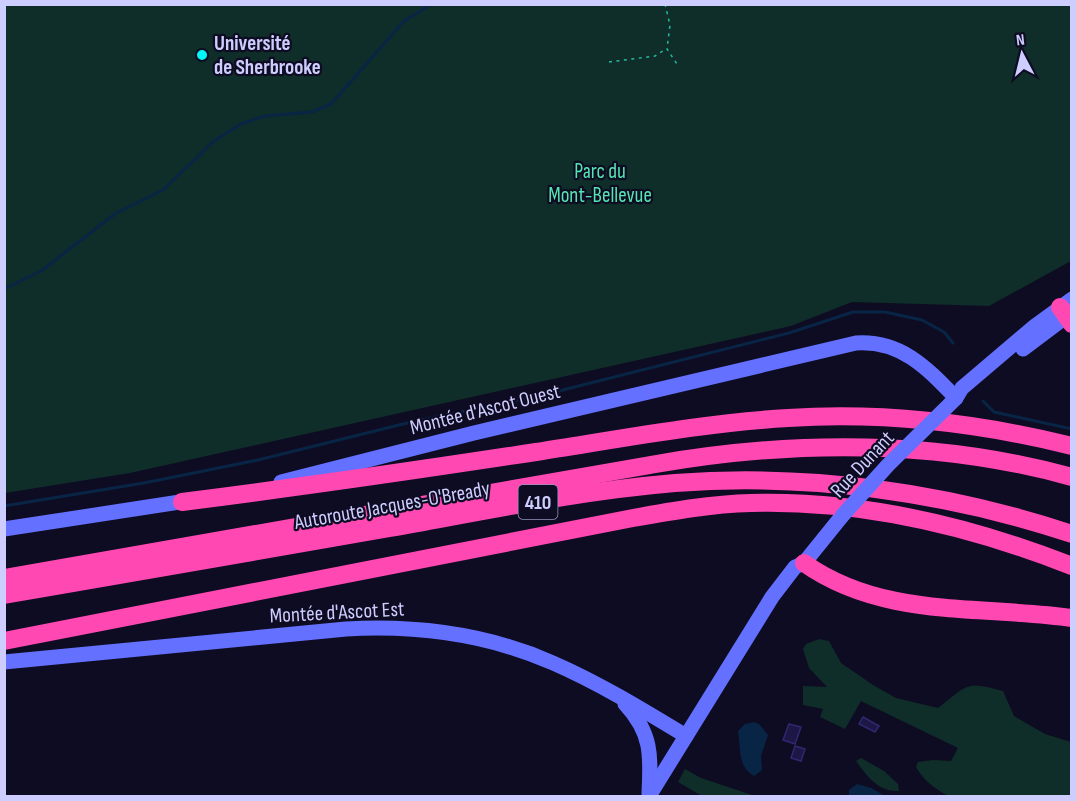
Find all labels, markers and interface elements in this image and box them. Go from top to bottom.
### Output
north arrow [992,24,1052,84]
place label: Université de Sherbrooke [214,31,321,80]
text: N [1015,31,1026,51]
marker: Université de Sherbrooke [195,48,209,62]
park label: Parc du Mont-Bellevue [548,159,652,208]
street label: Montée d'Ascot Ouest [408,379,563,440]
street label: Rue Dunant [825,426,899,503]
street label: Autoroute Jacques-O'Bready [291,476,492,535]
road number: 410 [518,485,558,519]
street label: Montée d'Ascot Est [269,596,405,629]

